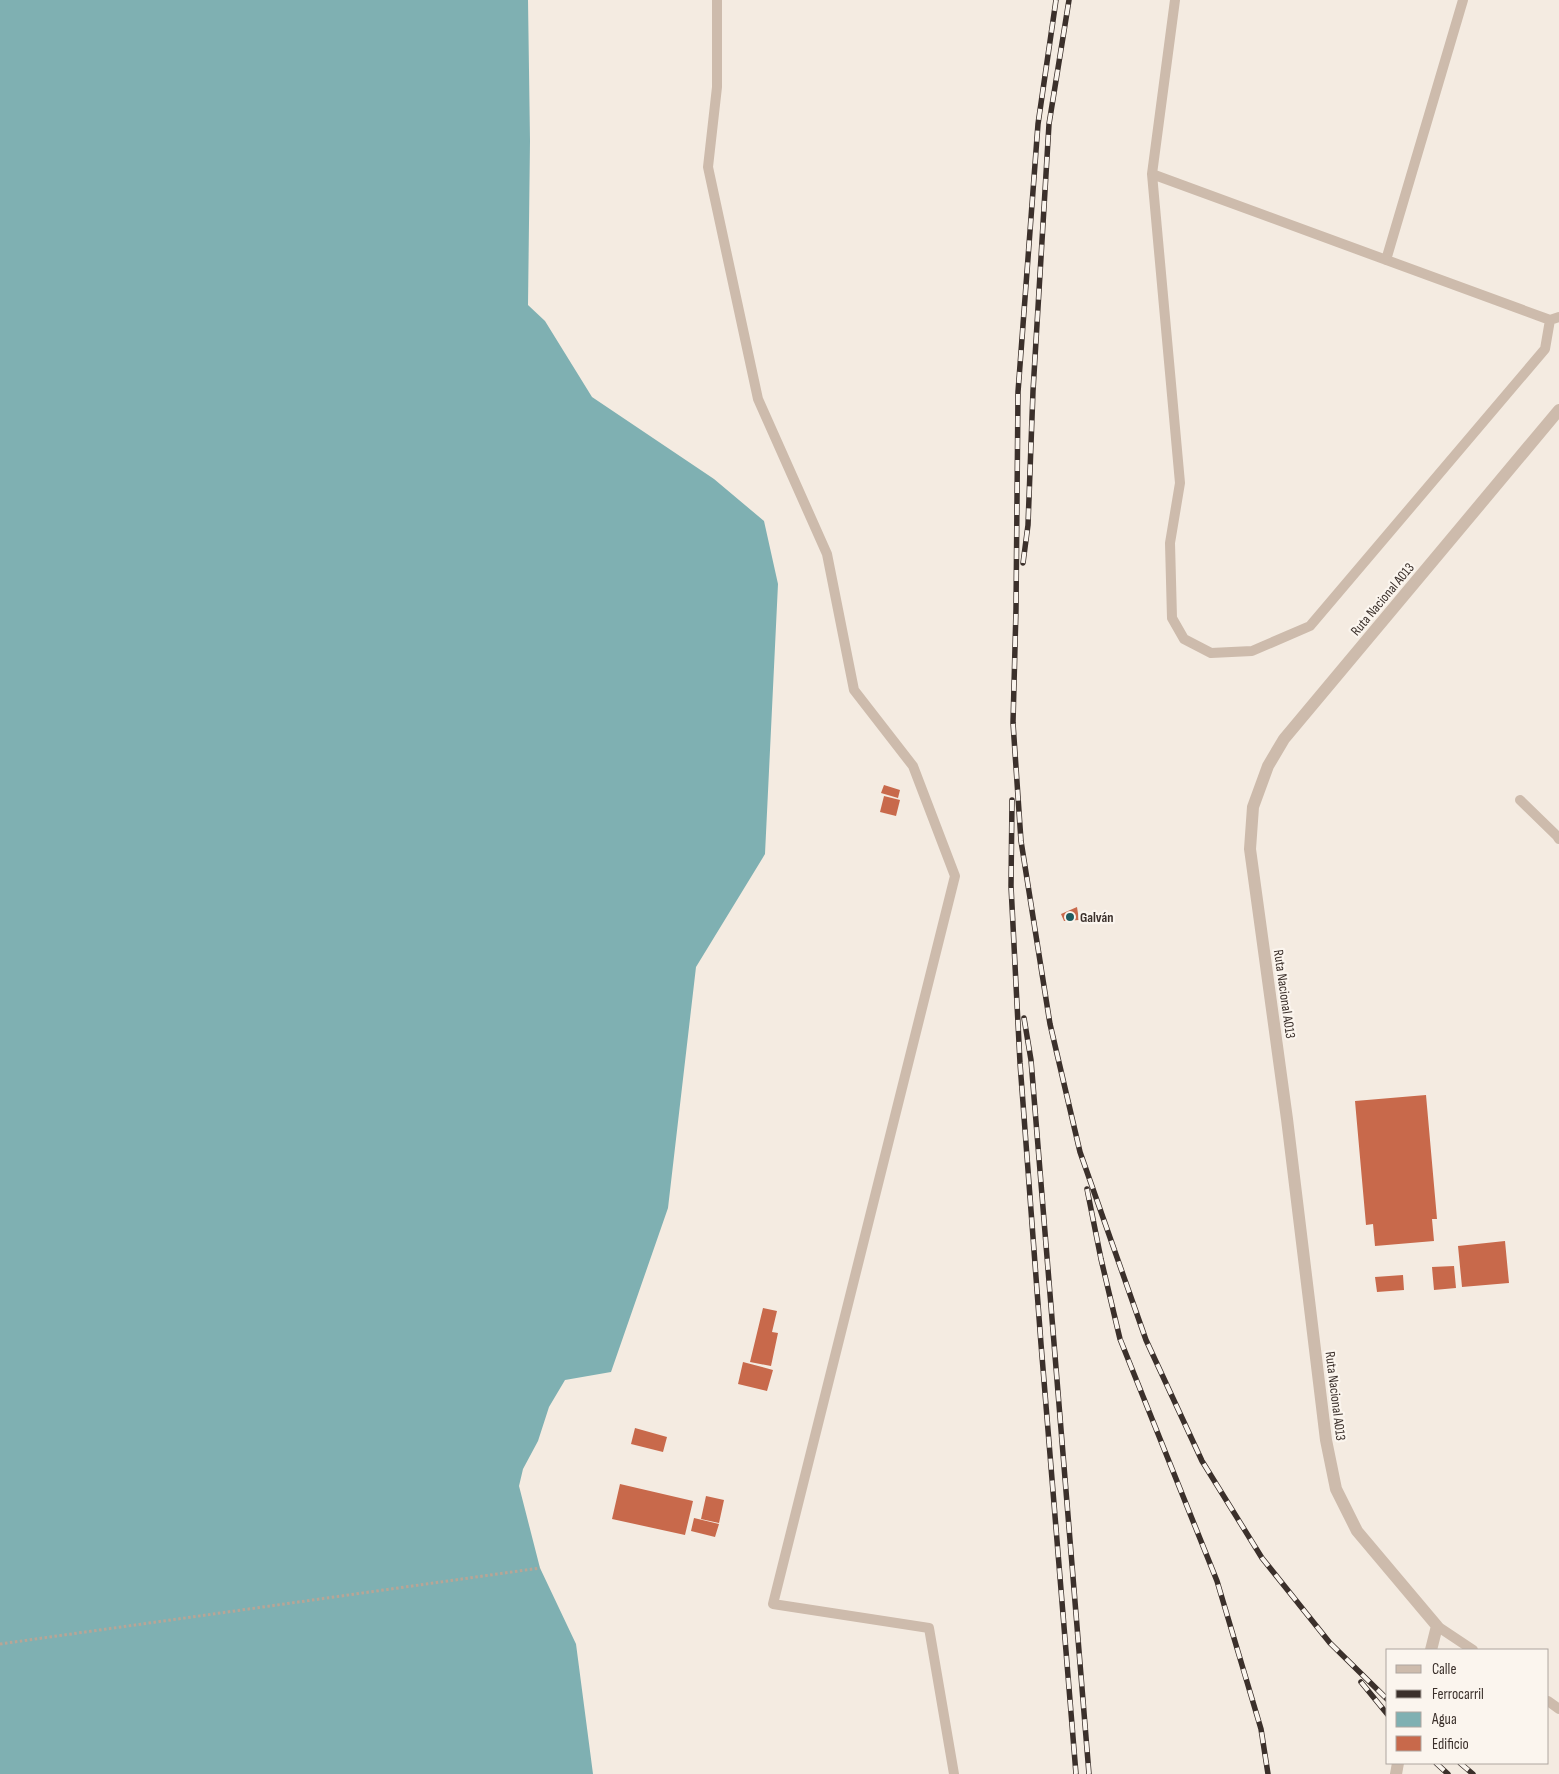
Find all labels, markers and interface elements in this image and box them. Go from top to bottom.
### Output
street label: Ruta Nacional A013 [1347,559,1418,639]
place label: Galván [1080,909,1113,926]
marker: Galván [1064,911,1076,923]
street label: Ruta Nacional A013 [1270,948,1299,1040]
street label: Ruta Nacional A013 [1322,1350,1349,1442]
legend [1386,1649,1549,1764]
text: Calle [1432,1660,1456,1679]
text: Ferrocarril [1432,1685,1484,1704]
text: Agua [1431,1710,1457,1729]
text: Edificio [1432,1735,1469,1754]

